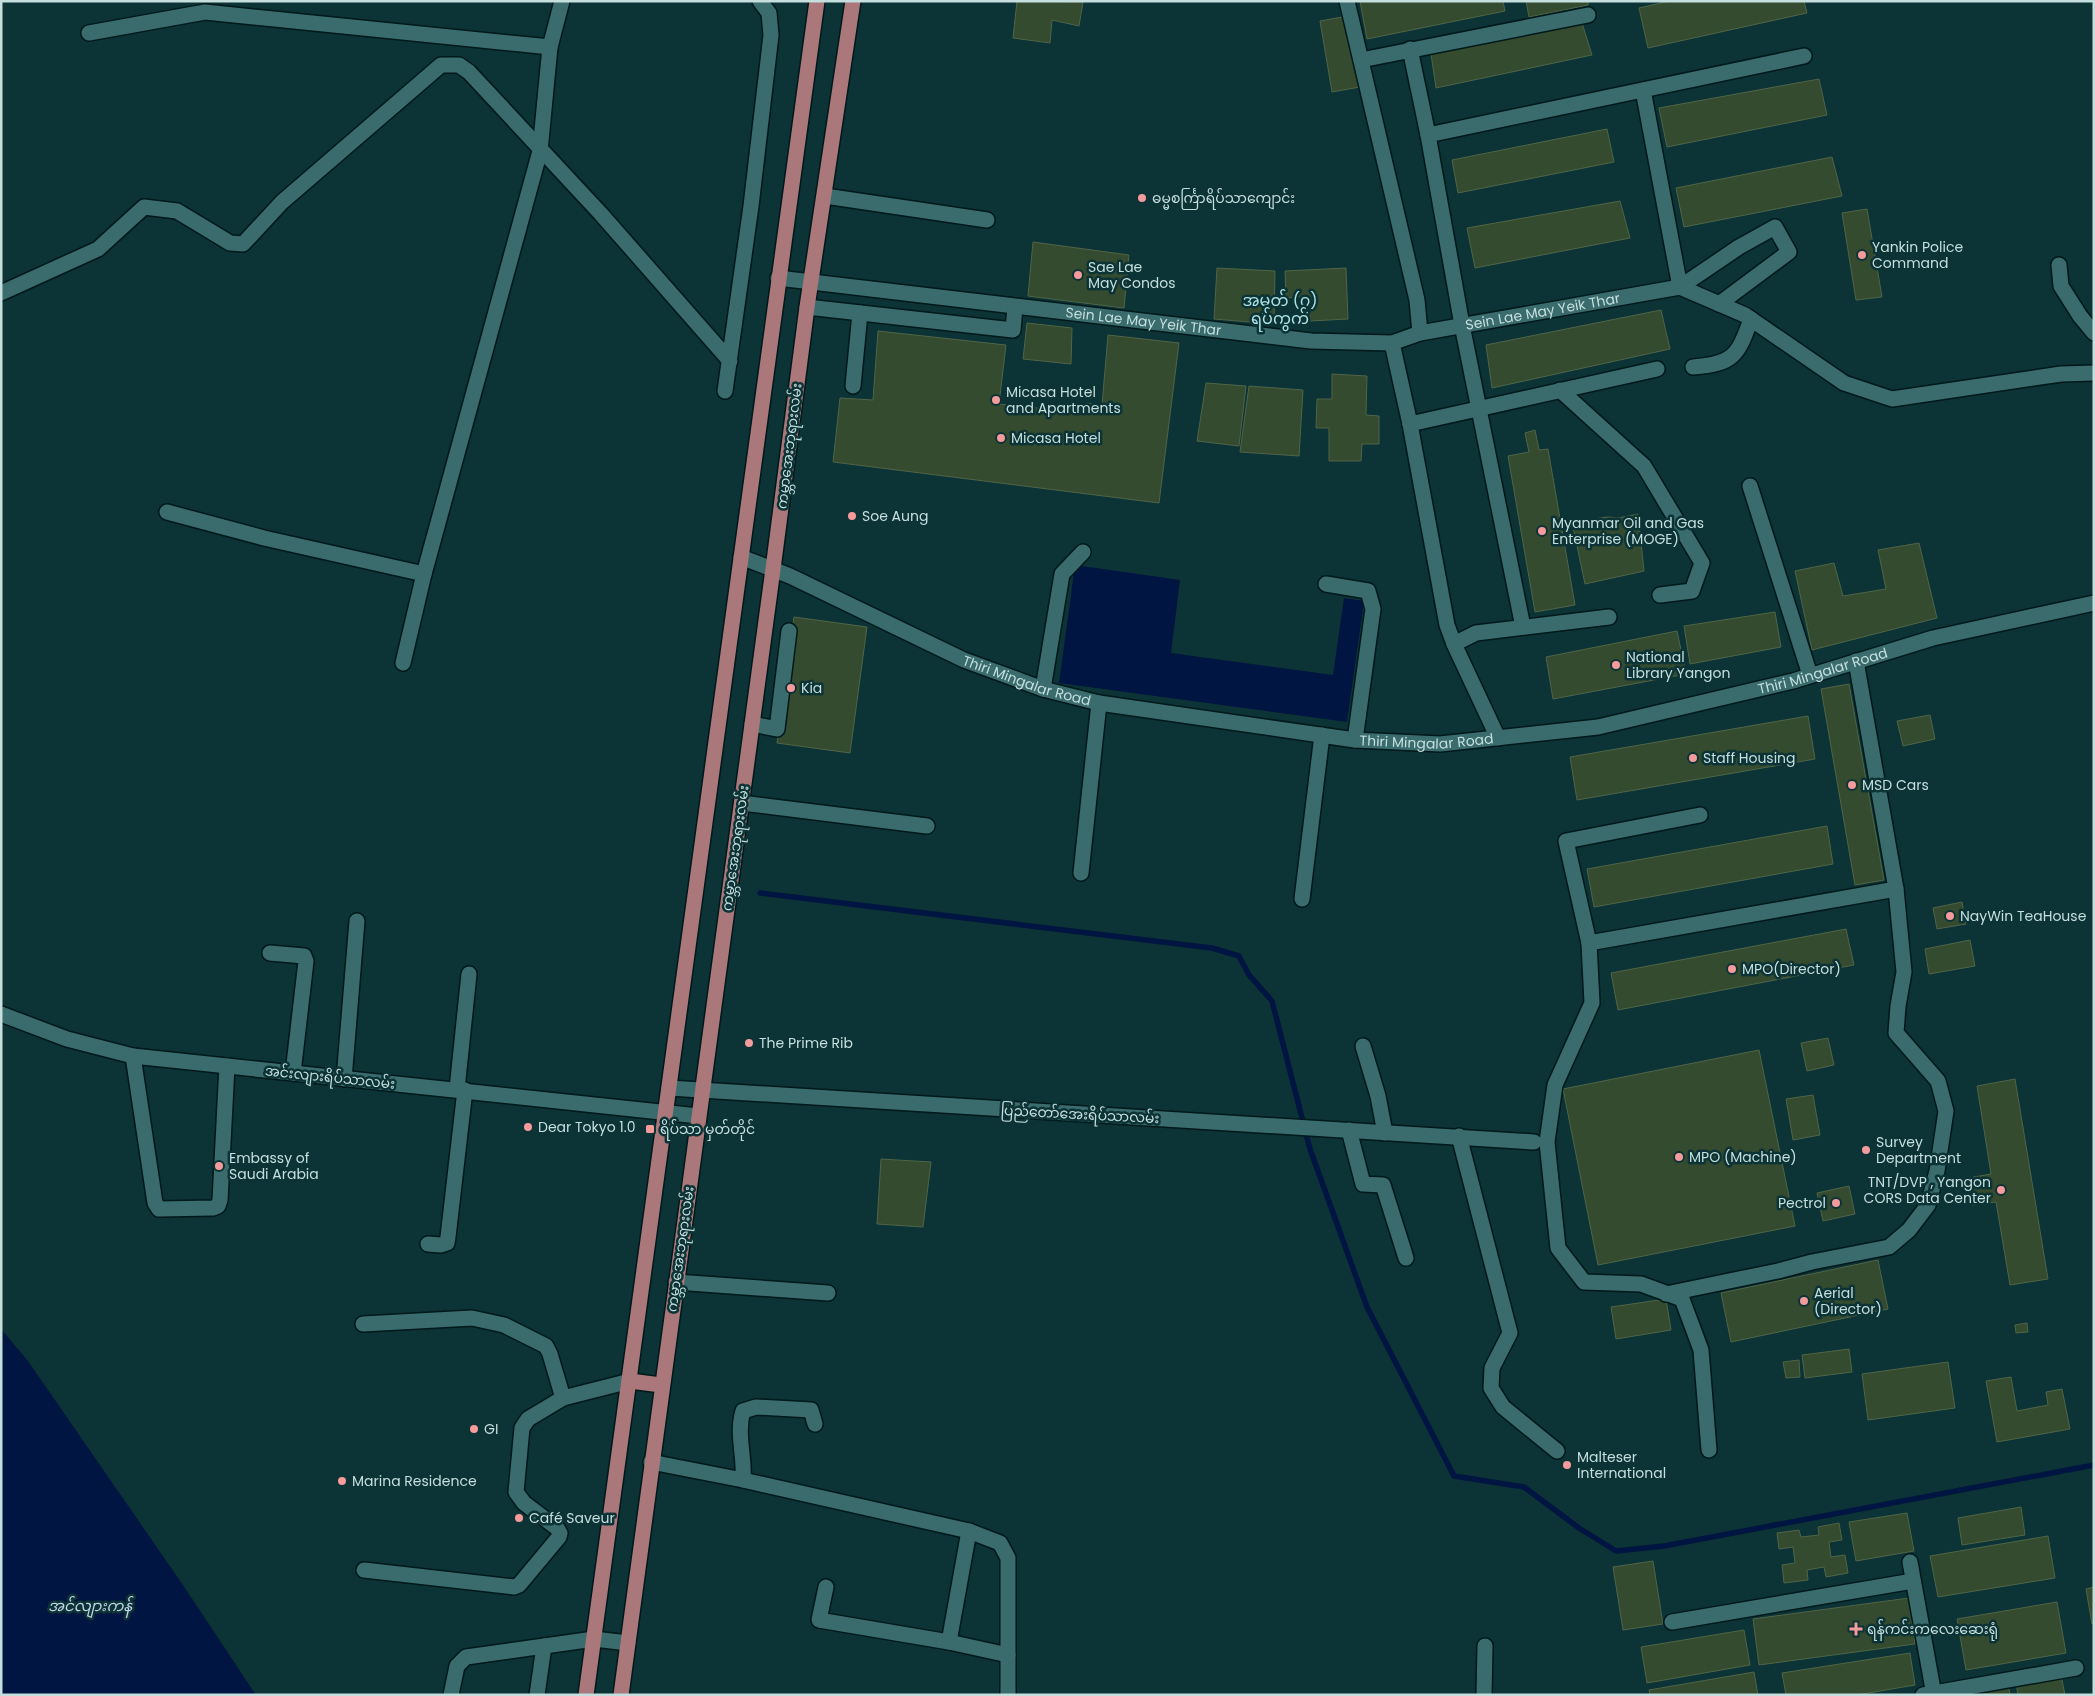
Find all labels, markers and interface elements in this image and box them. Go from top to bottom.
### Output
place label: ဓမ္မစင်္ကြာရိပ်သာကျောင်း [1152,188,1295,210]
marker: ဓမ္မစင်္ကြာရိပ်သာကျောင်း [1136,192,1148,204]
place label: Yankin Police Command [1872,237,1963,273]
marker: Yankin Police Command [1856,249,1868,261]
place label: Sae Lae May Condos [1088,257,1176,293]
marker: Sae Lae May Condos [1072,269,1084,281]
street label: Sein Lae May Yeik Thar [1464,288,1622,335]
district label: အမှတ် (၇) ရပ်ကွက် [1242,289,1318,332]
street label: Sein Lae May Yeik Thar [1064,302,1222,340]
street label: ကမ္ဘာအေးဘုရားလမ်း [771,382,809,510]
place label: Micasa Hotel and Apartments [1006,382,1121,418]
marker: Micasa Hotel and Apartments [990,394,1002,406]
place label: Micasa Hotel [1011,428,1101,448]
marker: Micasa Hotel [995,432,1007,444]
place label: Soe Aung [862,506,928,526]
marker: Soe Aung [846,510,858,522]
place label: Myanmar Oil and Gas Enterprise (MOGE) [1552,513,1704,549]
marker: Myanmar Oil and Gas Enterprise (MOGE) [1536,525,1548,537]
street label: Thiri Mingalar Road [1756,643,1890,699]
place label: National Library Yangon [1626,647,1730,683]
street label: Thiri Mingalar Road [960,650,1093,711]
marker: National Library Yangon [1610,659,1622,671]
place label: Kia [801,678,822,698]
marker: Kia [785,682,797,694]
street label: Thiri Mingalar Road [1359,728,1494,754]
place label: Staff Housing [1703,748,1796,768]
marker: Staff Housing [1687,752,1699,764]
place label: MSD Cars [1862,775,1929,795]
marker: MSD Cars [1846,779,1858,791]
street label: ကမ္ဘာအေးဘုရားလမ်း [716,784,756,912]
place label: NayWin TeaHouse [1960,906,2087,926]
marker: NayWin TeaHouse [1944,910,1956,922]
place label: MPO(Director) [1742,959,1841,979]
marker: MPO(Director) [1726,963,1738,975]
place label: The Prime Rib [759,1033,853,1053]
marker: The Prime Rib [743,1037,755,1049]
street label: အင်းလျားရိပ်သာလမ်း [264,1060,396,1096]
street label: ပြည်တော်အေးရိပ်သာလမ်း [1000,1100,1160,1130]
place label: Dear Tokyo 1.0 [538,1117,636,1137]
place label: ရိပ်သာ မှတ်တိုင် [660,1119,755,1141]
marker: Dear Tokyo 1.0 [522,1121,534,1133]
marker: ရိပ်သာ မှတ်တိုင် [644,1123,656,1135]
place label: Survey Department [1876,1132,1961,1168]
marker: Survey Department [1860,1144,1872,1156]
place label: MPO (Machine) [1689,1147,1797,1167]
place label: Embassy of Saudi Arabia [229,1148,319,1184]
marker: MPO (Machine) [1673,1151,1685,1163]
marker: Embassy of Saudi Arabia [213,1160,225,1172]
place label: TNT/DVP , Yangon CORS Data Center [1864,1172,1991,1208]
marker: TNT/DVP , Yangon CORS Data Center [1995,1184,2007,1196]
street label: ကမ္ဘာအေးဘုရားလမ်း [661,1185,701,1313]
place label: Pectrol [1778,1193,1826,1213]
marker: Pectrol [1830,1197,1842,1209]
place label: Aerial (Director) [1814,1283,1882,1319]
marker: Aerial (Director) [1798,1295,1810,1307]
place label: GI [484,1419,498,1439]
marker: GI [468,1423,480,1435]
place label: Malteser International [1577,1447,1666,1483]
marker: Malteser International [1561,1459,1573,1471]
place label: Marina Residence [352,1471,477,1491]
marker: Marina Residence [336,1475,348,1487]
place label: Café Saveur [529,1508,615,1528]
marker: Café Saveur [513,1512,525,1524]
water label: အင်လျားကန် [48,1595,135,1618]
place label: ရန်ကင်းကလေးဆေးရုံ [1867,1619,1998,1641]
marker: ရန်ကင်းကလေးဆေးရုံ [1849,1622,1863,1636]

